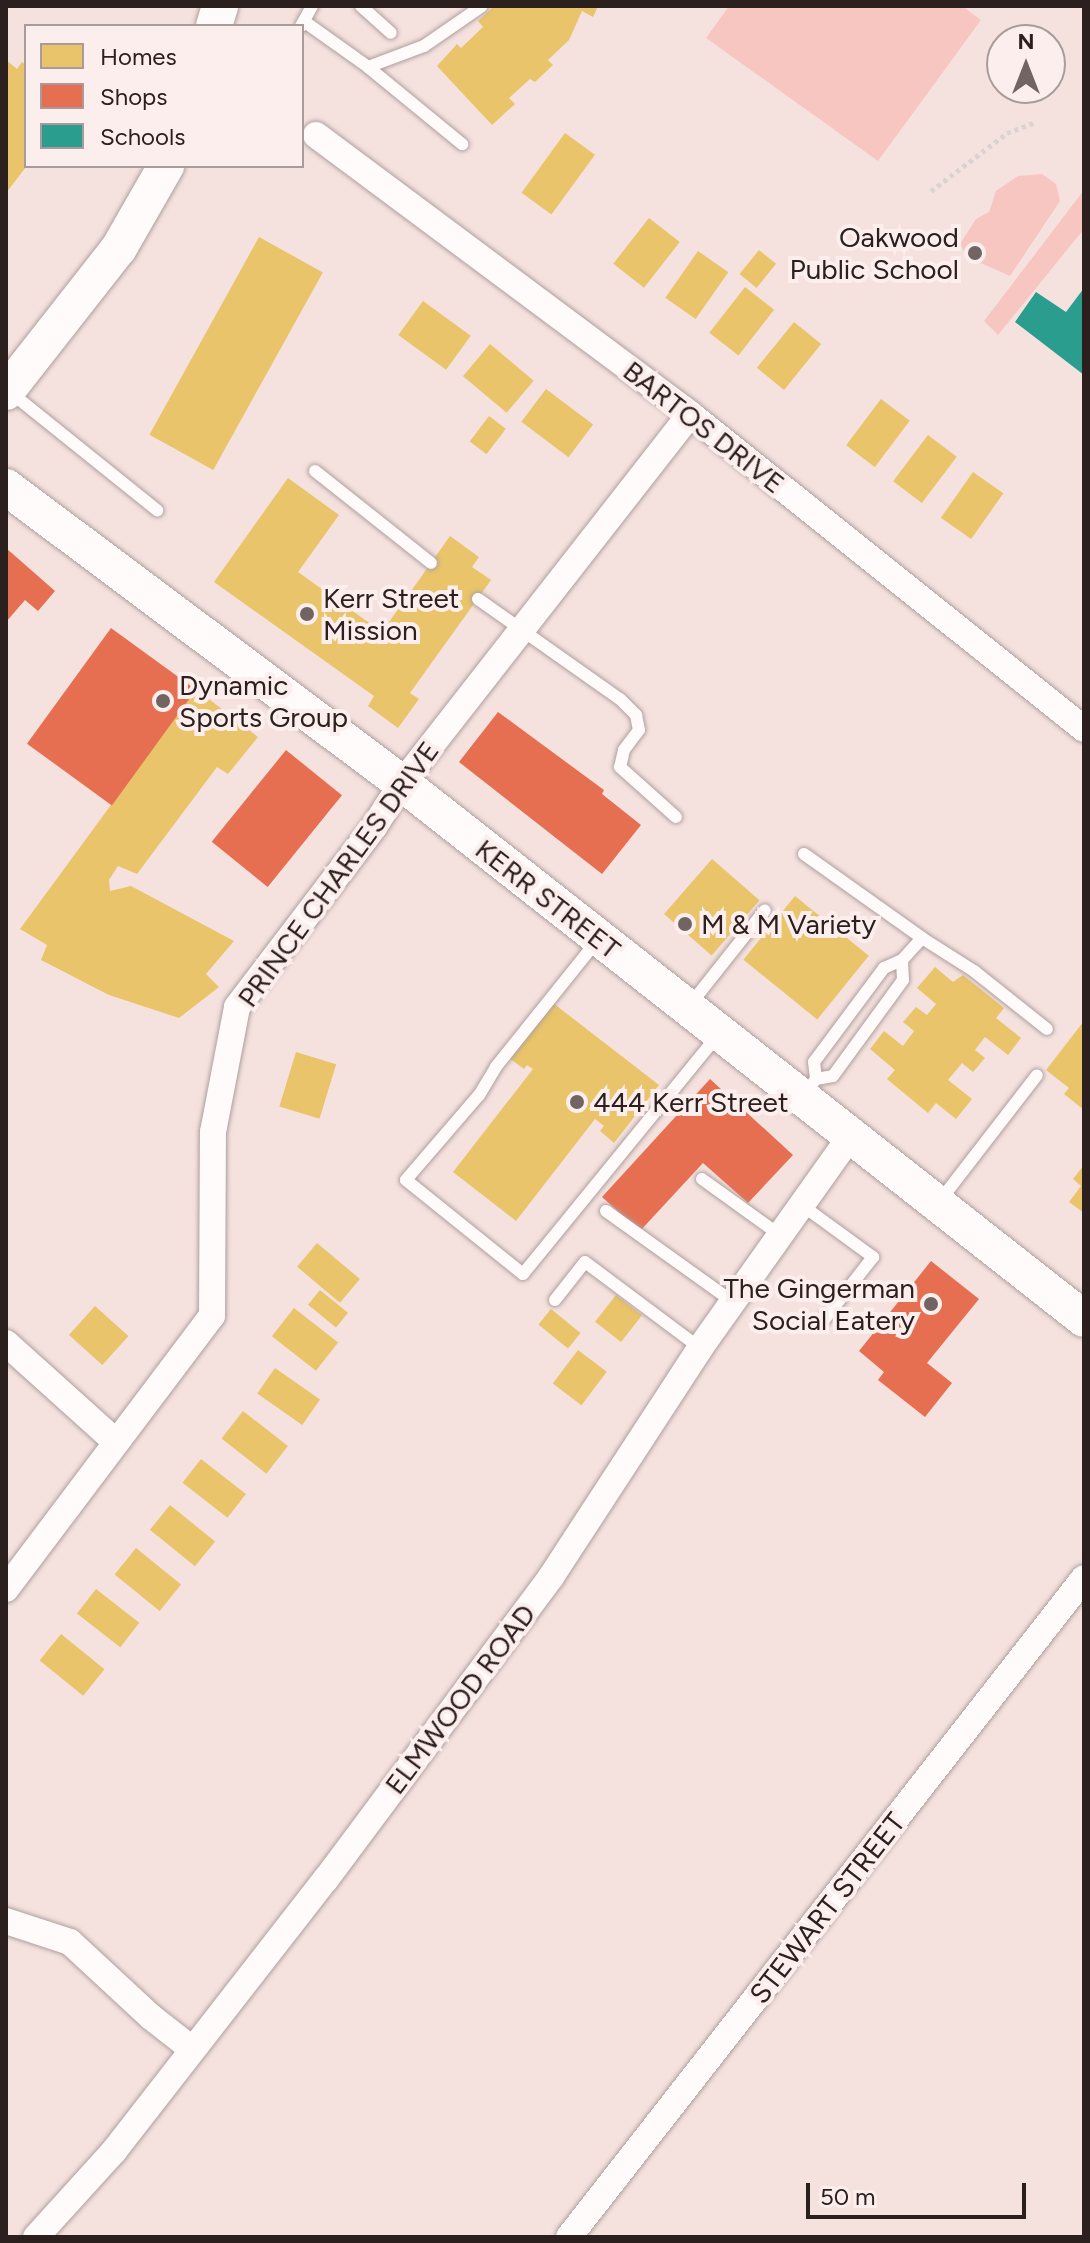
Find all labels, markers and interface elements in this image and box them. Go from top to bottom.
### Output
legend [24,24,304,168]
north arrow [986,24,1066,104]
text: N [1017,28,1035,55]
text: Homes [100,42,177,71]
text: Shops [100,82,167,111]
text: Schools [100,122,185,151]
place label: Oakwood Public School [790,220,959,286]
marker: Oakwood Public School [966,244,984,262]
street label: BARTOS DRIVE [617,354,791,500]
place label: Kerr Street Mission [323,581,459,647]
marker: Kerr Street Mission [298,605,316,623]
place label: Dynamic Sports Group [179,668,348,734]
marker: Dynamic Sports Group [154,692,172,710]
street label: PRINCE CHARLES DRIVE [230,735,446,1013]
street label: KERR STREET [469,832,627,966]
place label: M & M Variety [701,907,876,941]
marker: M & M Variety [676,915,694,933]
place label: 444 Kerr Street [593,1085,788,1119]
marker: 444 Kerr Street [568,1093,586,1111]
place label: The Gingerman Social Eatery [723,1271,915,1337]
marker: The Gingerman Social Eatery [922,1295,940,1313]
street label: ELMWOOD ROAD [378,1598,542,1800]
street label: STEWART STREET [742,1806,912,2010]
scale bar [810,2167,1030,2217]
text: 50 m [820,2182,876,2211]

